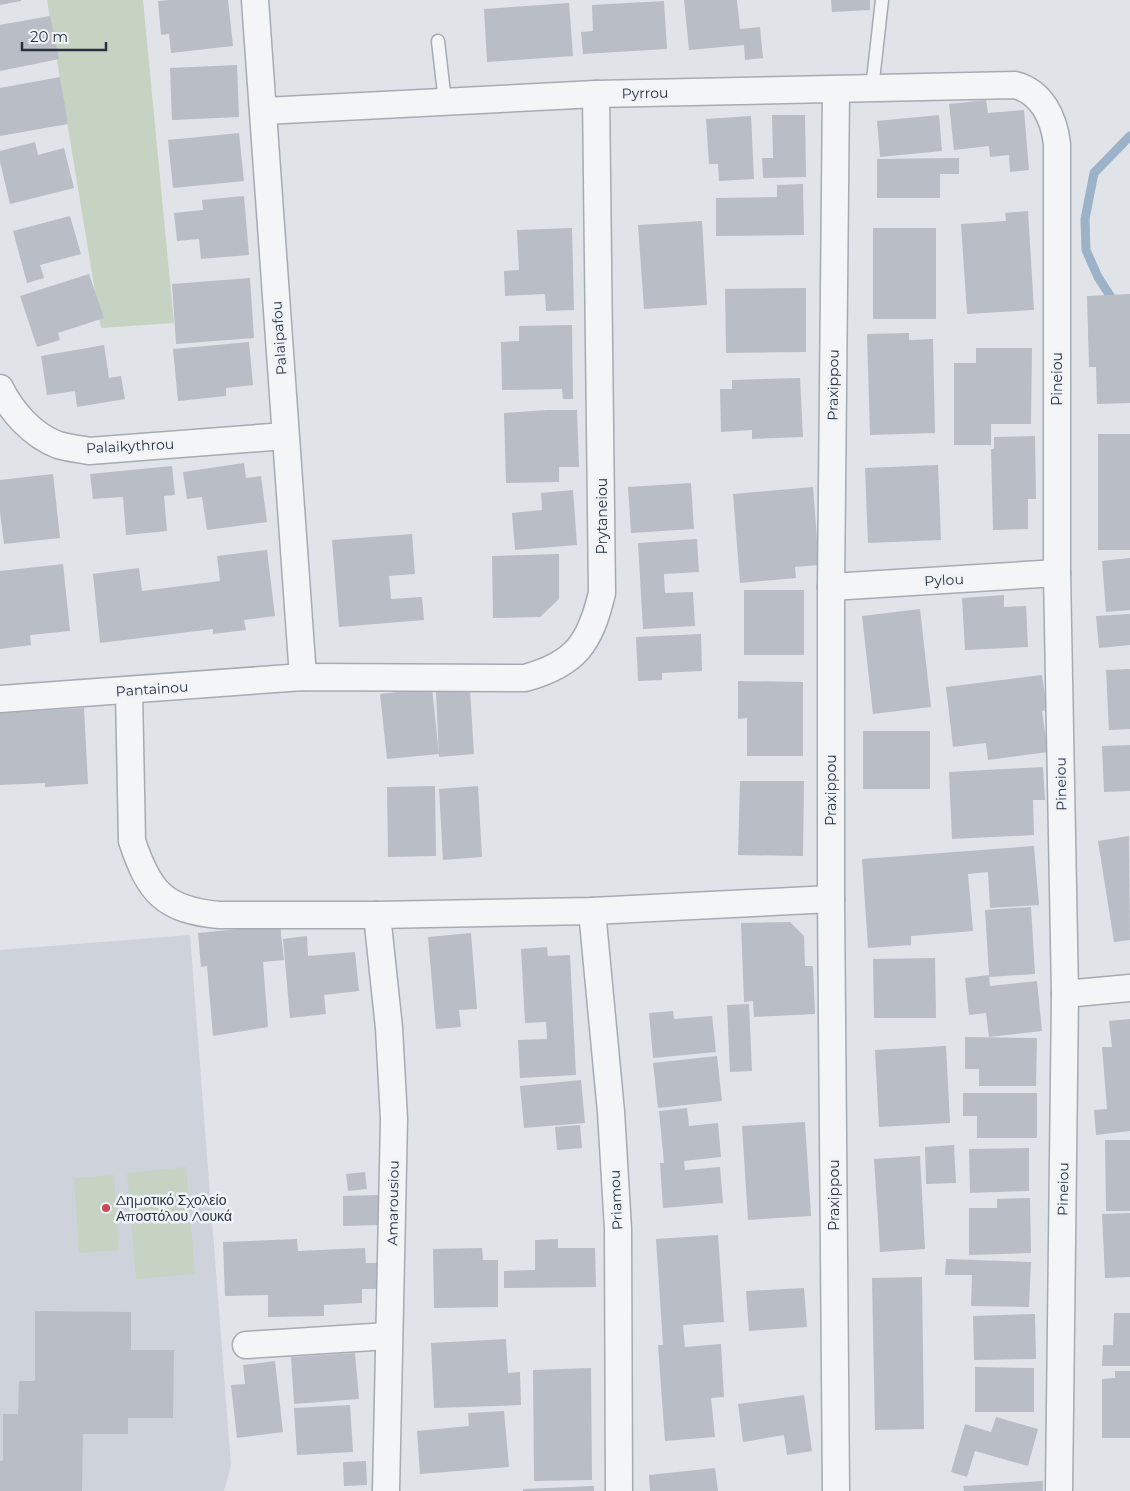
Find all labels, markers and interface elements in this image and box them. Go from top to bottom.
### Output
scale bar [22,20,106,52]
text: 20 m [30,27,68,46]
street label: Pyrrou [621,84,669,102]
street label: Palaipafou [267,300,291,376]
street label: Praxippou [823,349,843,421]
street label: Pineiou [1048,352,1066,406]
street label: Palaikythrou [85,435,175,457]
street label: Prytaneiou [593,478,611,554]
street label: Pylou [924,570,964,590]
street label: Pantainou [115,677,189,701]
street label: Praxippou [822,754,840,826]
street label: Pineiou [1052,757,1070,811]
street label: Praxippou [825,1159,843,1231]
street label: Amarousiou [383,1160,403,1246]
street label: Pineiou [1054,1162,1072,1216]
street label: Priamou [605,1169,627,1231]
place label: Δημοτικό Σχολείο Αποστόλου Λουκά [116,1191,232,1225]
marker: Δημοτικό Σχολείο Αποστόλου Λουκά [100,1202,112,1214]

